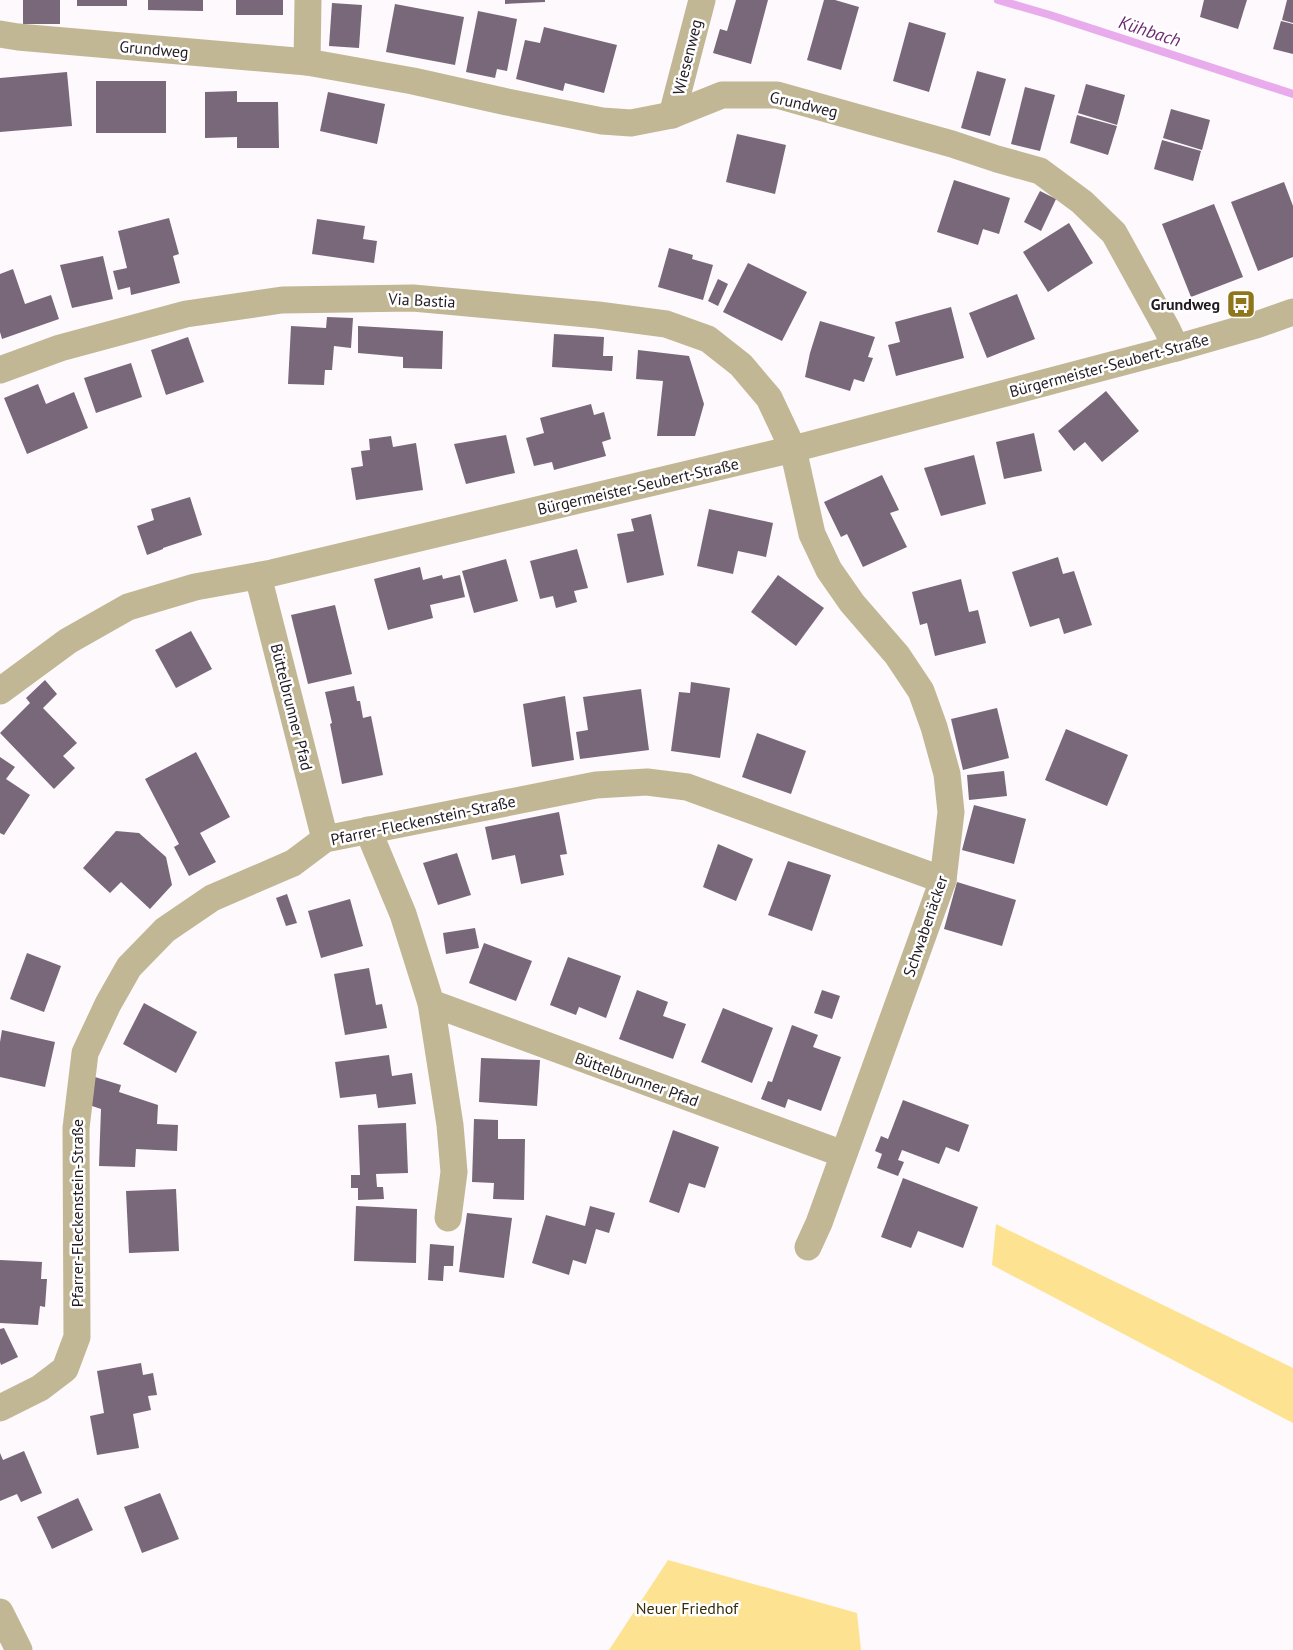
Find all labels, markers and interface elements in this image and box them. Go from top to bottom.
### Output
water label: Kühbach [1116,10,1184,52]
street label: Wiesenweg [668,17,706,97]
street label: Grundweg [119,36,189,62]
street label: Grundweg [768,86,840,122]
street label: Via Bastia [387,288,456,312]
bus stop icon: Grundweg [1225,288,1257,320]
place label: Grundweg [1151,294,1220,314]
street label: Bürgermeister-Seubert-Straße [1007,329,1211,401]
street label: Bürgermeister-Seubert-Straße [535,453,741,519]
street label: Büttelbrunner Pfad [267,641,317,773]
street label: Pfarrer-Fleckenstein-Straße [329,791,517,849]
street label: Schwabenäcker [898,872,952,979]
street label: Büttelbrunner Pfad [572,1047,702,1111]
street label: Pfarrer-Fleckenstein-Straße [67,1119,87,1307]
park label: Neuer Friedhof [636,1598,739,1618]

